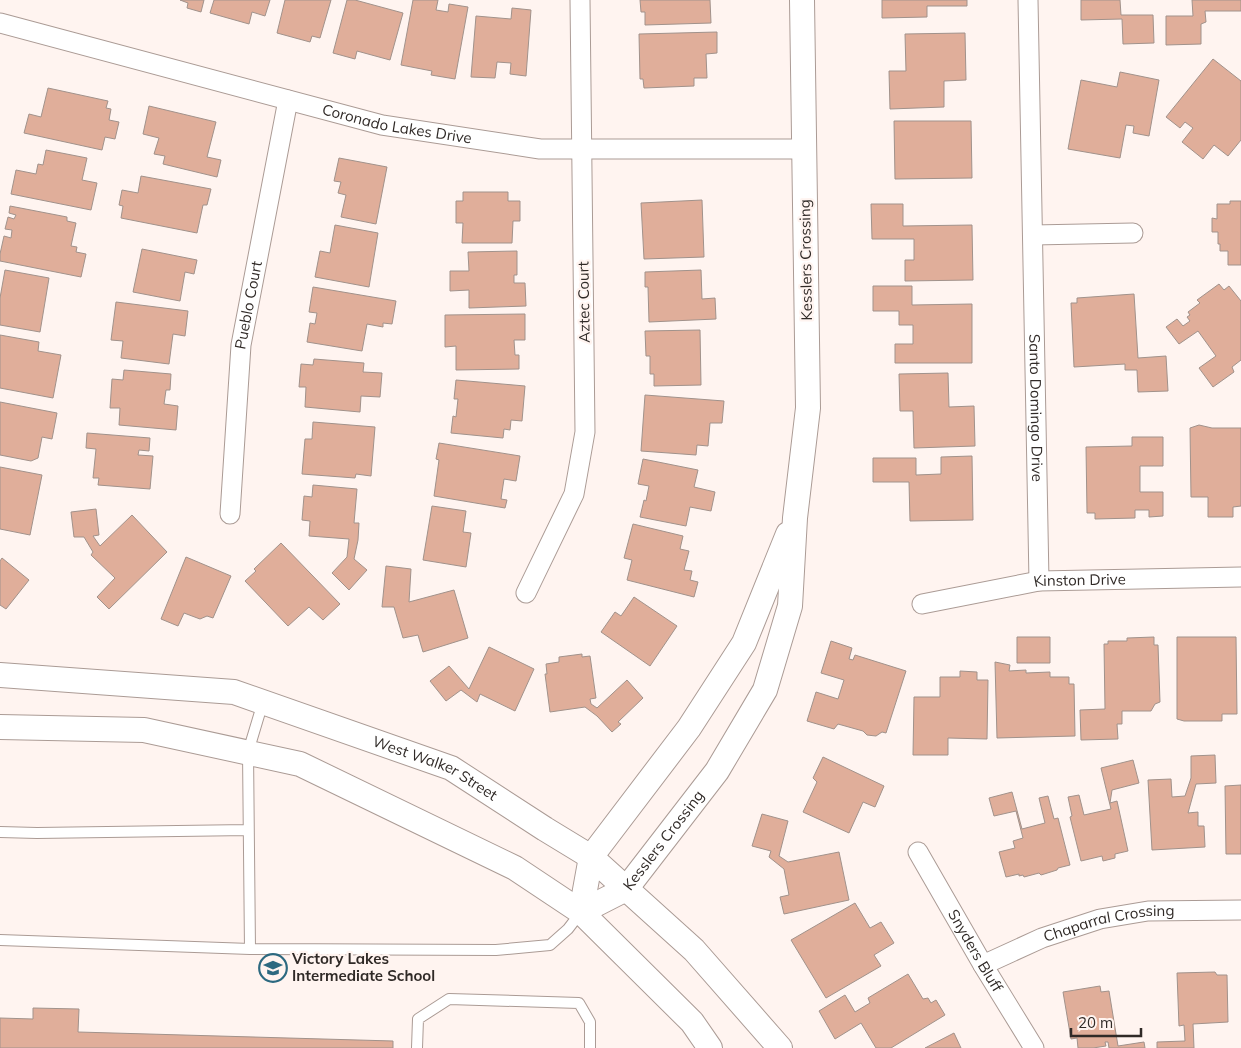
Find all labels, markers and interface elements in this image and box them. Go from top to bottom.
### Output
street label: Coronado Lakes Drive [320,99,473,148]
street label: Kesslers Crossing [795,199,816,321]
street label: Pueblo Court [230,259,266,351]
street label: Aztec Court [573,261,594,343]
street label: Santo Domingo Drive [1025,334,1047,482]
street label: Kinston Drive [1032,569,1126,591]
street label: West Walker Street [370,731,501,805]
street label: Kesslers Crossing [619,786,708,894]
street label: Chaparral Crossing [1041,901,1175,946]
street label: Snyders Bluff [944,906,1008,996]
place label: Victory Lakes Intermediate School [291,949,435,985]
school or university icon: Victory Lakes Intermediate School [258,953,288,983]
scale bar [1071,1006,1141,1038]
text: 20 m [1078,1013,1113,1032]

